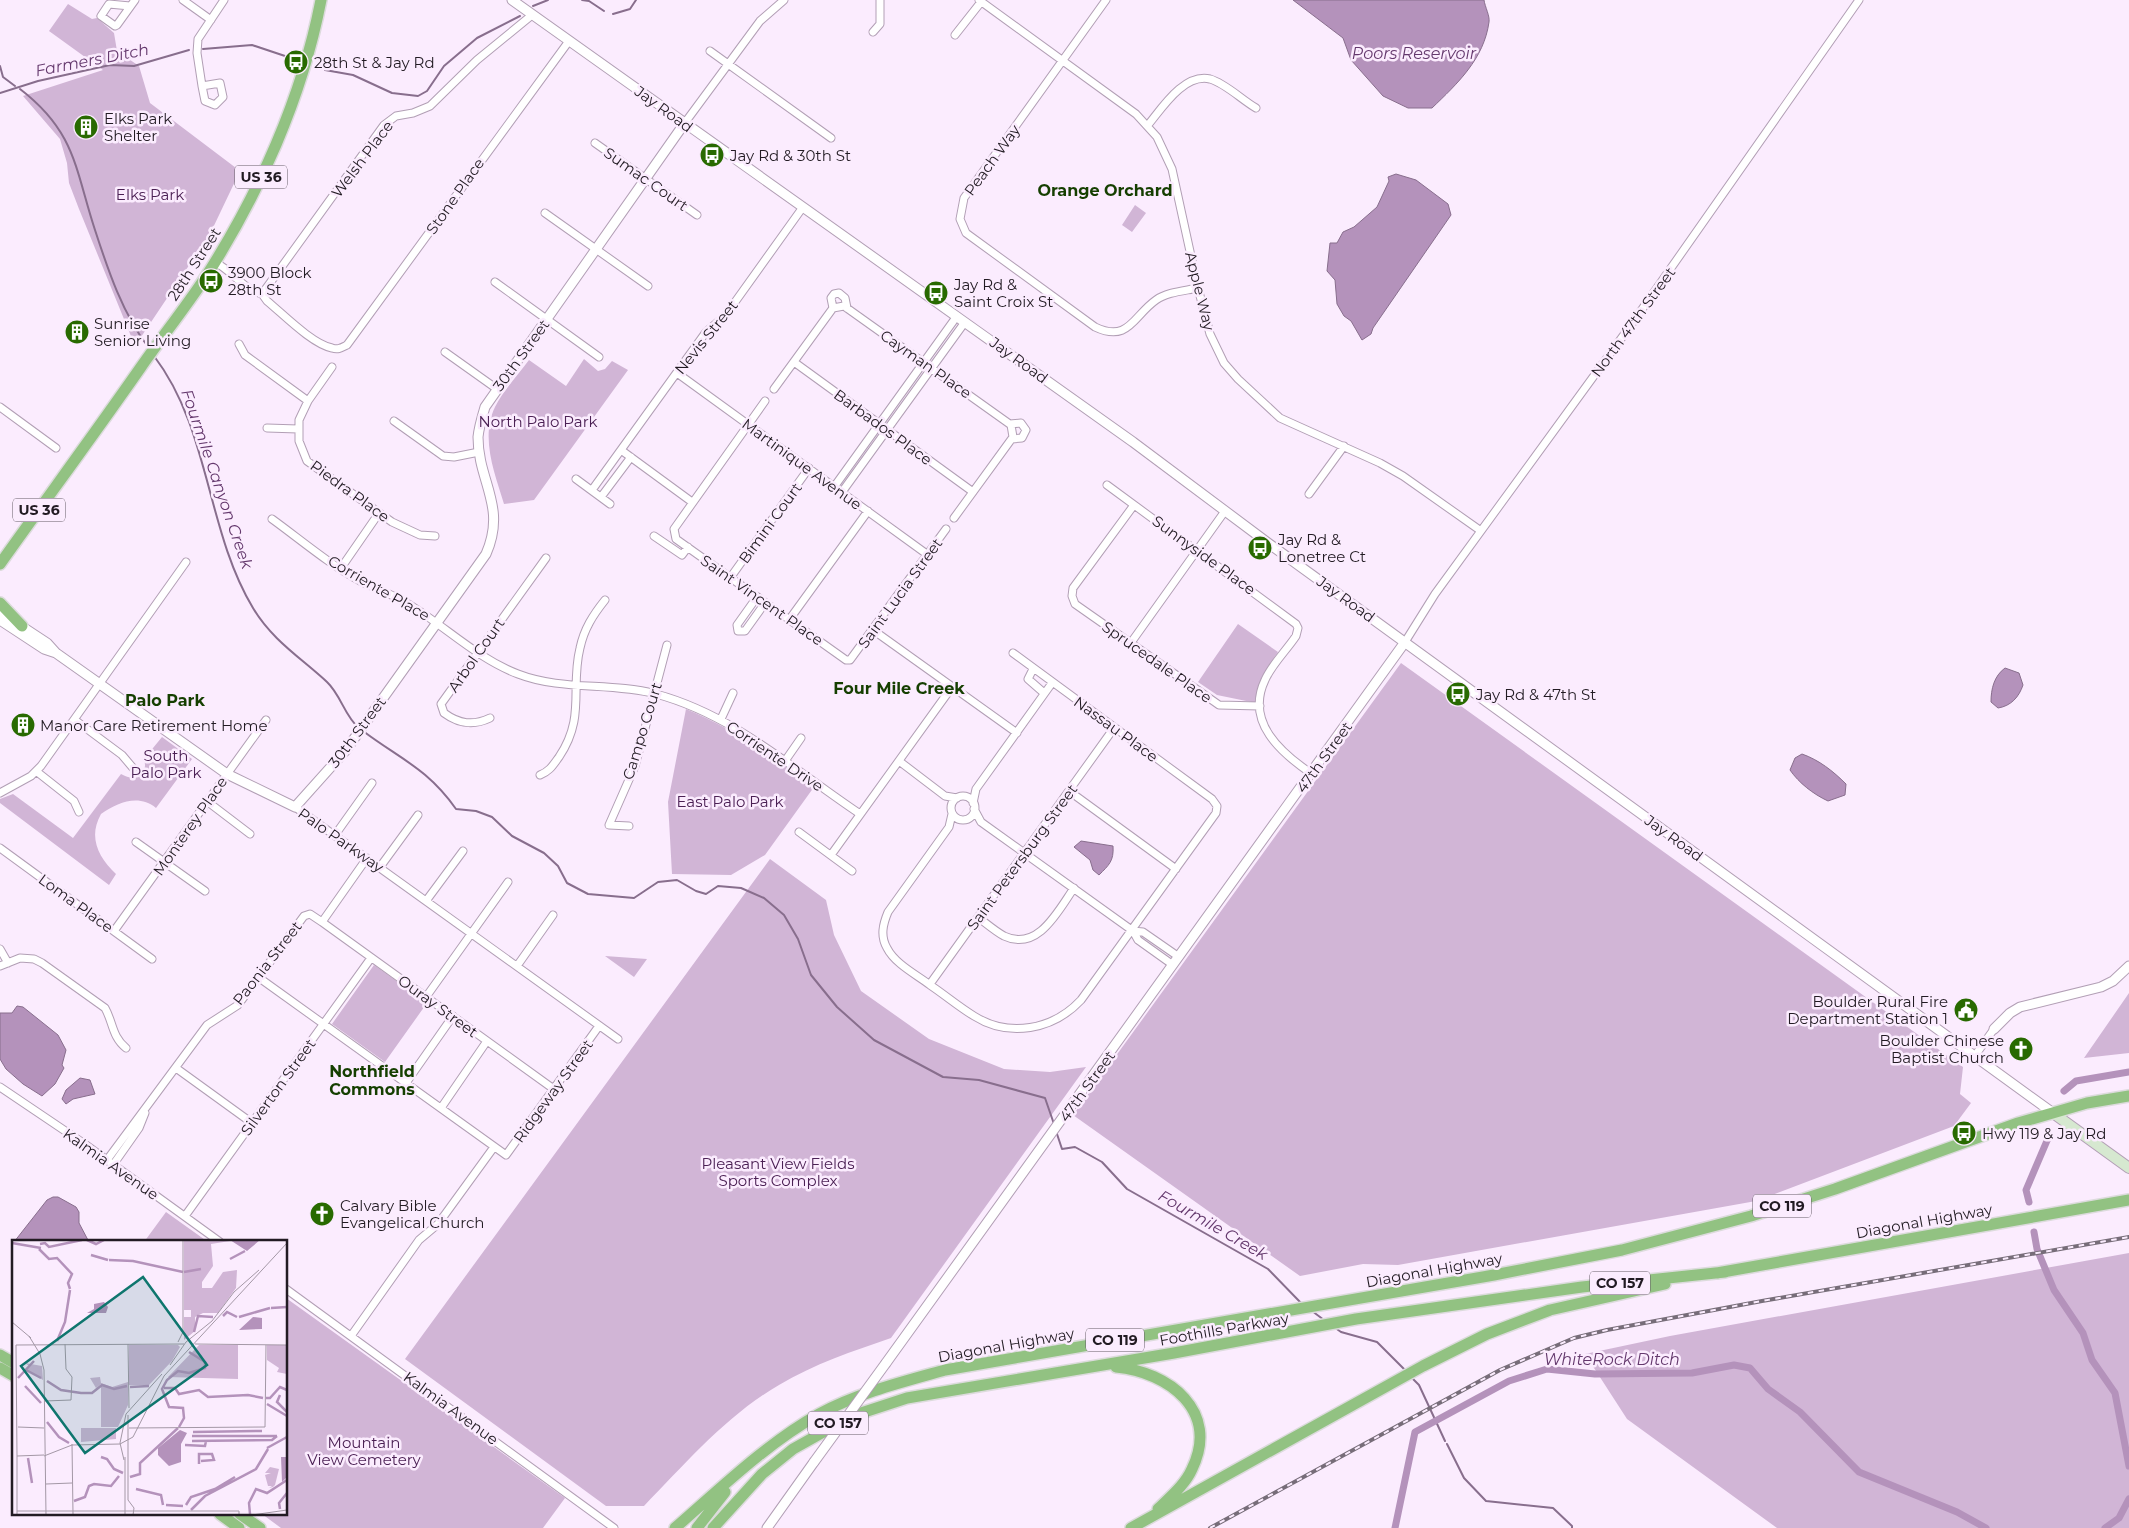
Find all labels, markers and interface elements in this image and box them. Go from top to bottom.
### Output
water label: Farmers Ditch [34,40,150,80]
water label: Poors Reservoir [1352,44,1477,63]
bus stop icon: 28th St & Jay Rd [283,49,309,75]
place label: 28th St & Jay Rd [314,53,435,72]
street label: Jay Road [630,81,697,136]
place label: Elks Park Shelter [104,109,172,145]
building icon: Elks Park Shelter [73,114,99,140]
street label: Welsh Place [327,117,397,201]
street label: Peach Way [960,120,1025,199]
bus stop icon: Jay Rd & 30th St [699,142,725,168]
street label: Sumac Court [600,143,692,215]
place label: Jay Rd & 30th St [729,146,851,165]
street label: Stone Place [422,154,488,238]
road number: US 36 [235,166,287,188]
district label: Orange Orchard [1037,181,1173,200]
park label: Elks Park [116,185,184,204]
street label: 28th Street [163,224,225,304]
street label: Apple Way [1181,250,1219,333]
place label: 3900 Block 28th St [228,263,311,299]
street label: North 47th Street [1587,263,1679,381]
bus stop icon: 3900 Block 28th St [198,268,224,294]
place label: Jay Rd & Saint Croix St [953,275,1053,311]
bus stop icon: Jay Rd & Saint Croix St [923,280,949,306]
street label: Nevis Street [670,296,742,378]
place label: Sunrise Senior Living [94,314,191,350]
street label: 30th Street [489,315,553,395]
building icon: Sunrise Senior Living [64,319,90,345]
street label: Cayman Place [877,326,975,402]
street label: Jay Road [985,332,1052,387]
street label: Barbados Place [830,385,936,469]
water label: Fourmile Canyon Creek [177,387,257,573]
park label: North Palo Park [478,412,598,431]
street label: Martinique Avenue [738,414,866,514]
street label: Piedra Place [307,456,393,526]
street label: Bimini Court [734,479,806,567]
road number: US 36 [13,498,65,522]
street label: Sunnyside Place [1149,511,1259,599]
place label: Jay Rd & Lonetree Ct [1277,530,1366,566]
street label: Saint Lucia Street [854,534,946,652]
bus stop icon: Jay Rd & Lonetree Ct [1247,535,1273,561]
street label: Corriente Place [325,551,433,625]
street label: Saint Vincent Place [697,551,827,649]
street label: Jay Road [1312,571,1379,626]
street label: Arbol Court [443,614,509,696]
street label: Sprucedale Place [1098,617,1216,707]
district label: Four Mile Creek [833,679,965,698]
street label: Campo Court [618,680,666,782]
bus stop icon: Jay Rd & 47th St [1445,681,1471,707]
place label: Jay Rd & 47th St [1475,685,1596,704]
district label: Palo Park [125,691,205,710]
street label: Nassau Place [1070,692,1162,766]
street label: 30th Street [324,693,390,771]
building icon: Manor Care Retirement Home [10,712,36,738]
place label: Manor Care Retirement Home [40,716,267,735]
street label: Corriente Drive [723,717,827,795]
street label: 47th Street [1292,718,1356,796]
park label: South Palo Park [130,746,202,782]
street label: Monterey Place [149,773,231,879]
street label: Saint Petersburg Street [963,780,1081,934]
park label: East Palo Park [676,792,784,811]
street label: Palo Parkway [295,803,388,877]
street label: Jay Road [1640,810,1707,865]
street label: Loma Place [35,869,117,937]
street label: Paonia Street [228,917,306,1009]
street label: Ouray Street [394,971,482,1041]
place label: Boulder Rural Fire Department Station 1 [1787,992,1948,1028]
public building icon: Boulder Rural Fire Department Station 1 [1953,997,1979,1023]
place label: Boulder Chinese Baptist Church [1880,1031,2004,1067]
street label: Silverton Street [236,1035,320,1139]
street label: Ridgeway Street [509,1036,597,1146]
church icon: Boulder Chinese Baptist Church [2008,1036,2034,1062]
street label: 47th Street [1055,1047,1119,1125]
district label: Northfield Commons [329,1062,415,1099]
bus stop icon: Hwy 119 & Jay Rd [1951,1120,1977,1146]
street label: Kalmia Avenue [59,1124,163,1204]
place label: Hwy 119 & Jay Rd [1982,1124,2106,1143]
park label: Pleasant View Fields Sports Complex [701,1154,855,1190]
water label: Fourmile Creek [1155,1186,1272,1265]
road number: CO 119 [1753,1194,1811,1218]
place label: Calvary Bible Evangelical Church [340,1196,485,1232]
street label: Diagonal Highway [1854,1200,1994,1242]
church icon: Calvary Bible Evangelical Church [309,1201,335,1227]
inset map [12,1240,288,1516]
street label: Diagonal Highway [1364,1249,1504,1291]
road number: CO 157 [1590,1272,1650,1295]
street label: Foothills Parkway [1158,1308,1291,1350]
street label: Diagonal Highway [936,1324,1076,1366]
road number: CO 119 [1086,1328,1144,1352]
water label: WhiteRock Ditch [1544,1350,1680,1369]
street label: Kalmia Avenue [400,1367,502,1449]
road number: CO 157 [808,1412,868,1435]
park label: Mountain View Cemetery [307,1433,422,1469]

